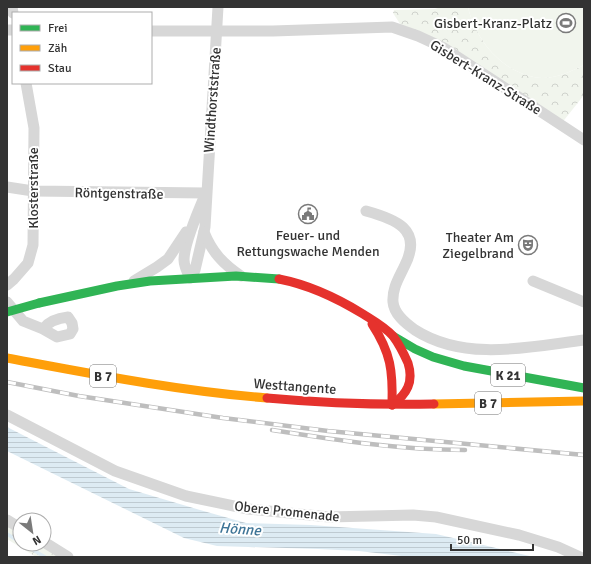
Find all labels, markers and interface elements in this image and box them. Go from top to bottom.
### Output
legend [12,12,152,84]
sports icon: Gisbert-Kranz-Platz [555,12,577,34]
place label: Gisbert-Kranz-Platz [434,15,552,32]
text: Frei [48,21,67,36]
street label: Gisbert-Kranz-Straße [427,36,545,119]
text: Zäh [48,41,67,56]
street label: Windthorststraße [200,47,225,153]
text: Stau [48,61,72,76]
street label: Klosterstraße [25,147,42,229]
street label: Röntgenstraße [74,184,164,203]
public building icon: Feuer- und Rettungswache Menden [297,203,319,225]
place label: Feuer- und Rettungswache Menden [236,227,380,260]
place label: Theater Am Ziegelbrand [442,229,514,262]
theatre icon: Theater Am Ziegelbrand [517,234,539,256]
road number: K 21 [491,364,525,386]
road number: B 7 [90,365,116,387]
street label: Westtangente [253,375,337,398]
road number: B 7 [475,392,501,414]
street label: Obere Promenade [233,498,340,525]
north arrow [12,512,52,552]
water label: Hönne [219,519,263,540]
scale bar [451,526,533,552]
text: N [30,533,43,548]
text: 50 m [457,533,482,548]

